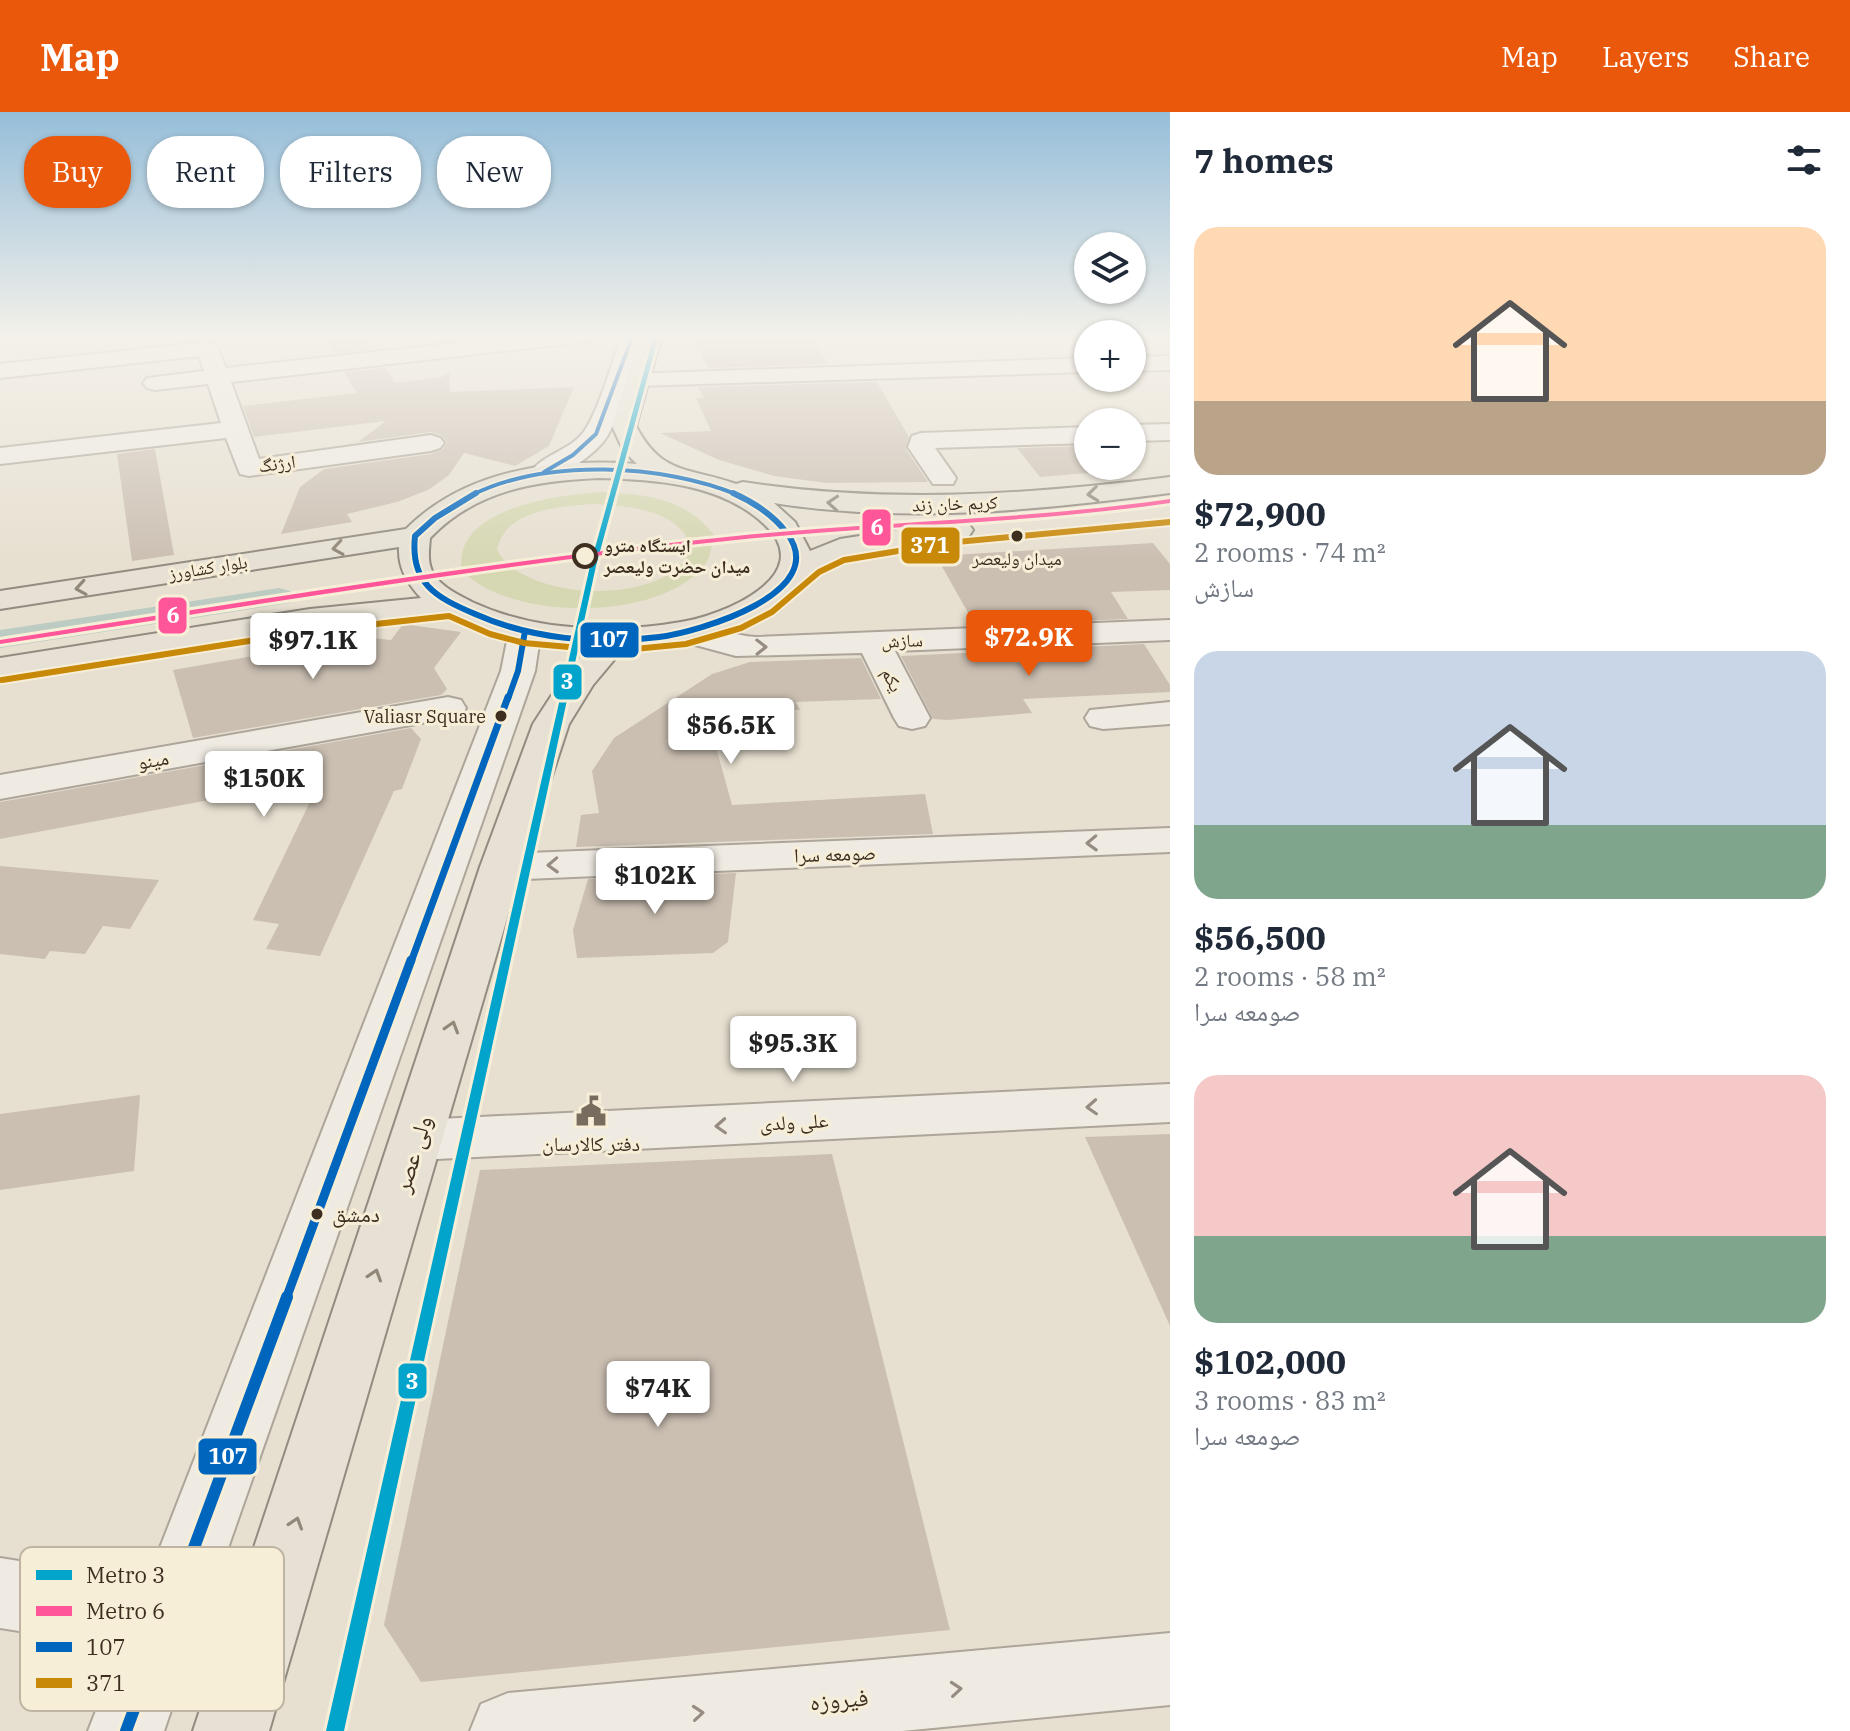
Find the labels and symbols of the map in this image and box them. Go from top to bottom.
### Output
street label: ارژنگ [257,450,297,477]
one-way arrow [1086,486,1099,503]
street label: کریم خان زند [912,490,999,517]
one-way arrow [826,495,839,512]
line badge: 6 [861,508,892,547]
text: 6 [870,512,884,541]
line badge: 371 [900,526,961,565]
marker: میدان ولیعصر [1009,528,1025,544]
text: 371 [910,530,950,559]
place label: ایستگاه مترو میدان حضرت ولیعصر [603,534,750,578]
one-way arrow [331,539,345,556]
marker: ایستگاه مترو میدان حضرت ولیعصر [573,544,597,568]
place label: میدان ولیعصر [971,547,1062,570]
street label: بلوار کشاورز [166,550,249,585]
one-way arrow [74,578,88,595]
line badge: 6 [157,596,188,635]
text: 6 [166,600,180,629]
pin: $72.9K [964,610,1094,678]
pin: $97.1K [248,613,378,681]
line badge: 107 [579,621,640,659]
text: 107 [589,624,629,653]
street label: سازش [881,628,923,653]
one-way arrow [755,638,768,655]
line badge: 3 [552,663,583,701]
street label: یکم [876,664,908,696]
text: 3 [560,666,574,695]
pin: $56.5K [666,698,796,766]
place label: Valiasr Square [364,705,486,728]
marker: Valiasr Square [493,708,509,724]
street label: مینو [135,743,171,776]
pin: $150K [208,751,320,819]
one-way arrow [1085,835,1098,852]
street label: صومعه سرا [793,839,877,868]
pin: $102K [599,848,711,916]
one-way arrow [546,856,559,873]
pin: $95.3K [728,1016,858,1084]
one-way arrow [443,1021,459,1034]
public building icon: دفتر کالارسان [574,1094,608,1128]
one-way arrow [1085,1098,1098,1115]
street label: علی ولدی [759,1106,829,1137]
street label: ولی عصر [385,1111,439,1197]
one-way arrow [714,1117,727,1134]
place label: دفتر کالارسان [542,1130,640,1157]
place label: دمشق [332,1199,380,1228]
marker: دمشق [309,1206,325,1222]
one-way arrow [366,1269,382,1283]
pin: $74K [611,1361,705,1429]
line badge: 3 [397,1362,428,1400]
text: 3 [405,1366,419,1395]
line badge: 107 [197,1437,258,1476]
text: 107 [208,1441,248,1470]
one-way arrow [287,1517,303,1530]
legend [20,1547,284,1711]
text: Metro 3 [86,1560,165,1589]
text: Metro 6 [86,1596,165,1625]
text: 107 [86,1632,126,1661]
text: 371 [86,1668,126,1697]
street label: فیروزه [808,1681,870,1718]
one-way arrow [950,1681,963,1698]
one-way arrow [692,1705,705,1722]

